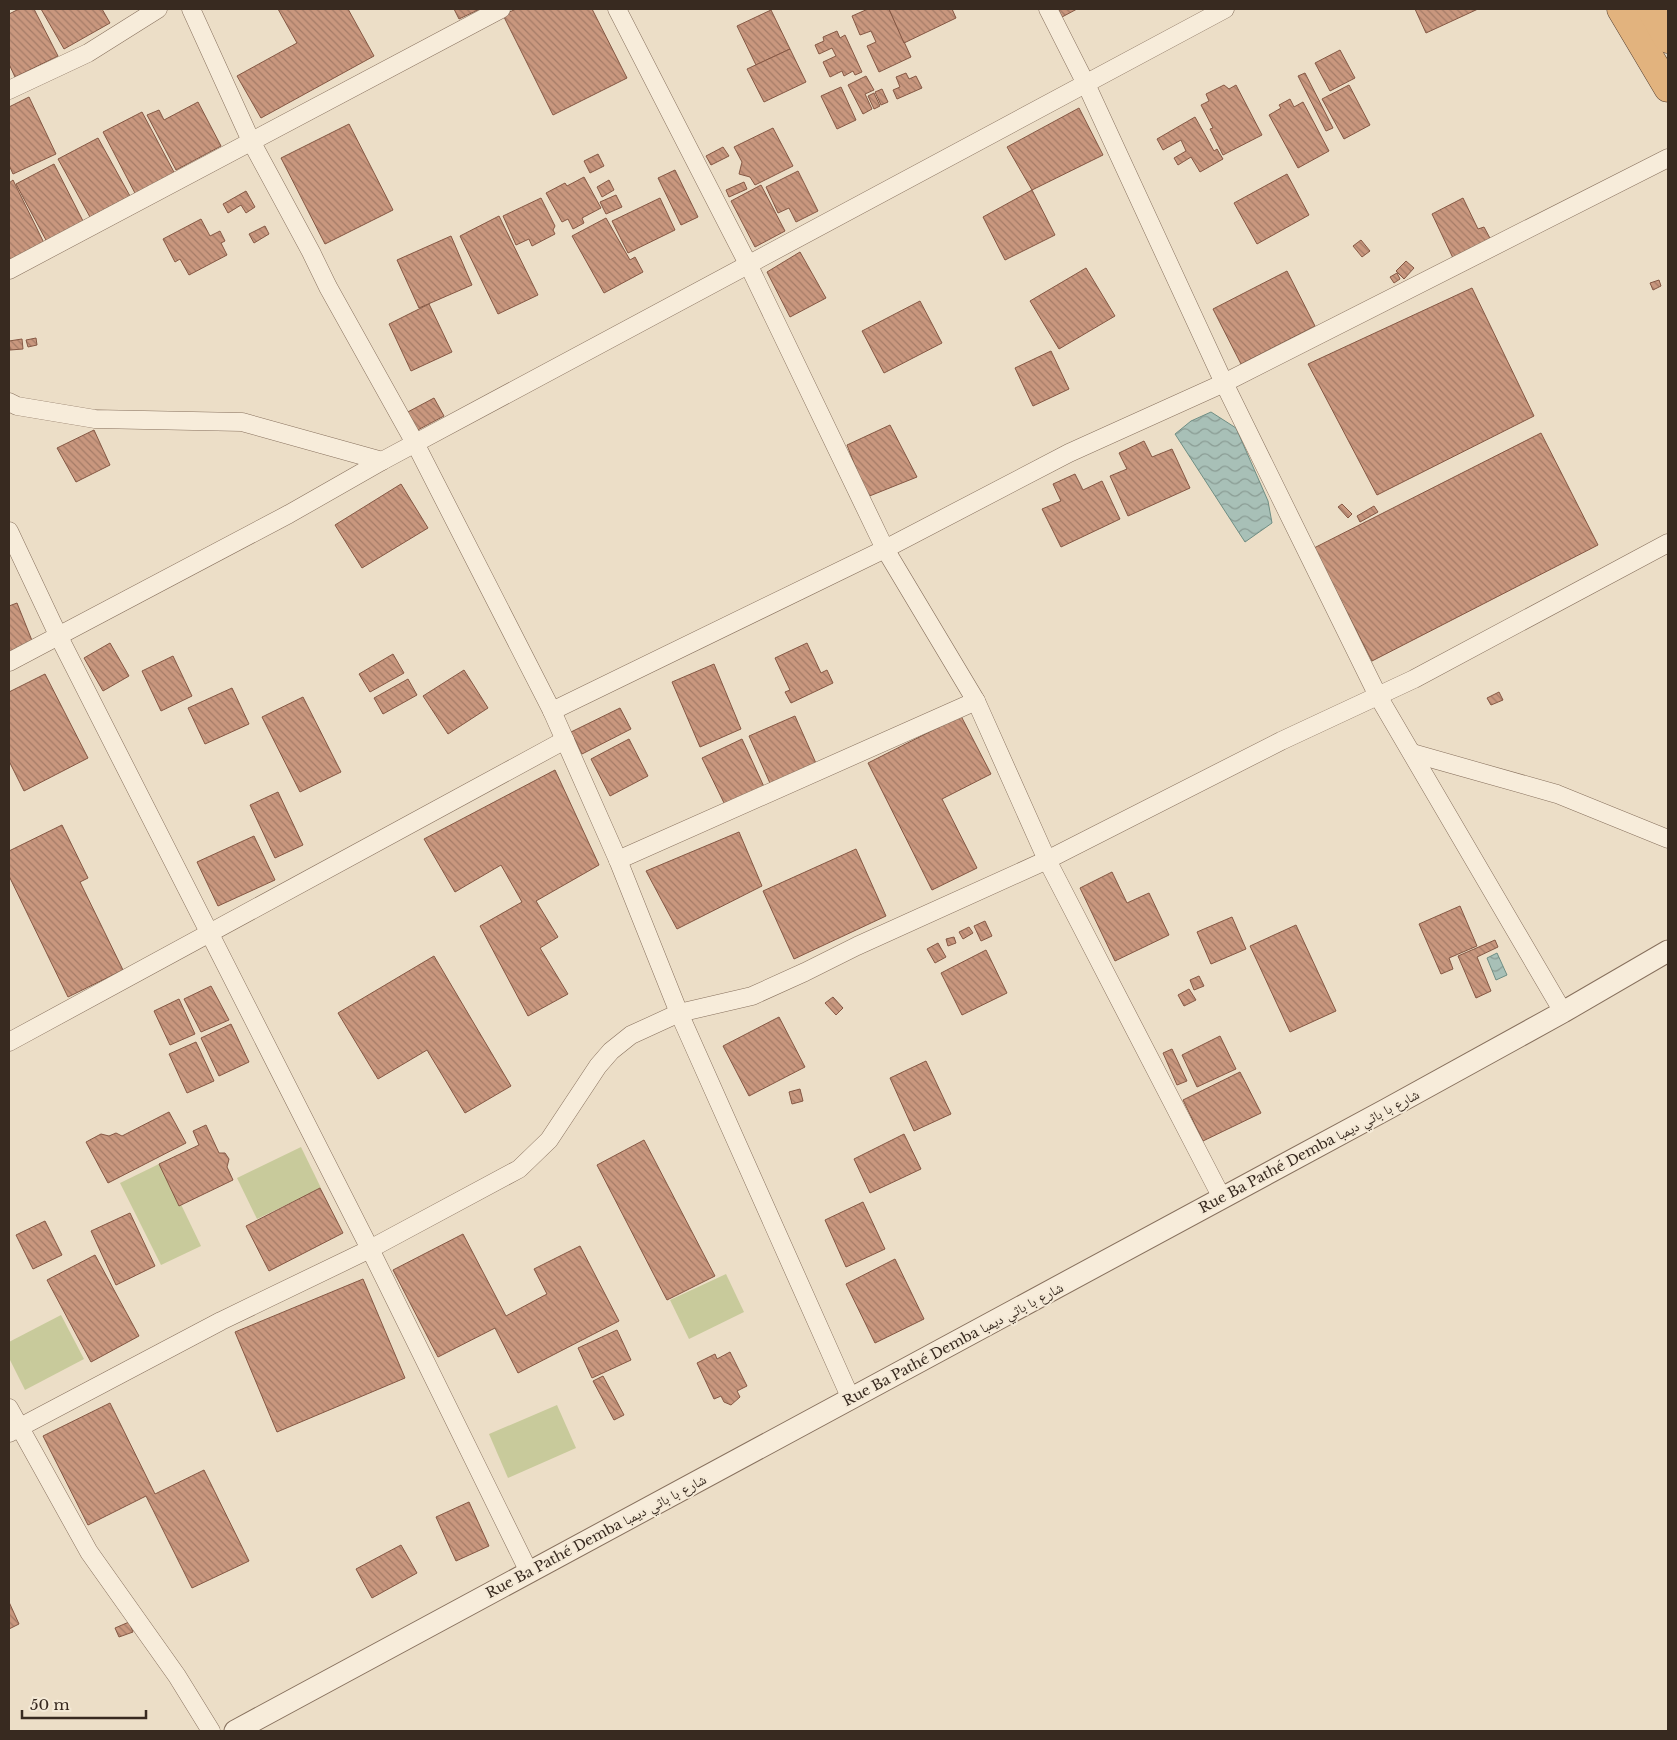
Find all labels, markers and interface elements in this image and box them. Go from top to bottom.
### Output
street label: Rue Ba Pathé Demba شارع با باثي ديمبا [1196,1085,1424,1219]
street label: Rue Ba Pathé Demba شارع با باثي ديمبا [840,1278,1068,1412]
street label: Rue Ba Pathé Demba شارع با باثي ديمبا [483,1470,711,1604]
scale bar [22,1688,146,1720]
text: 50 m [30,1695,70,1714]

